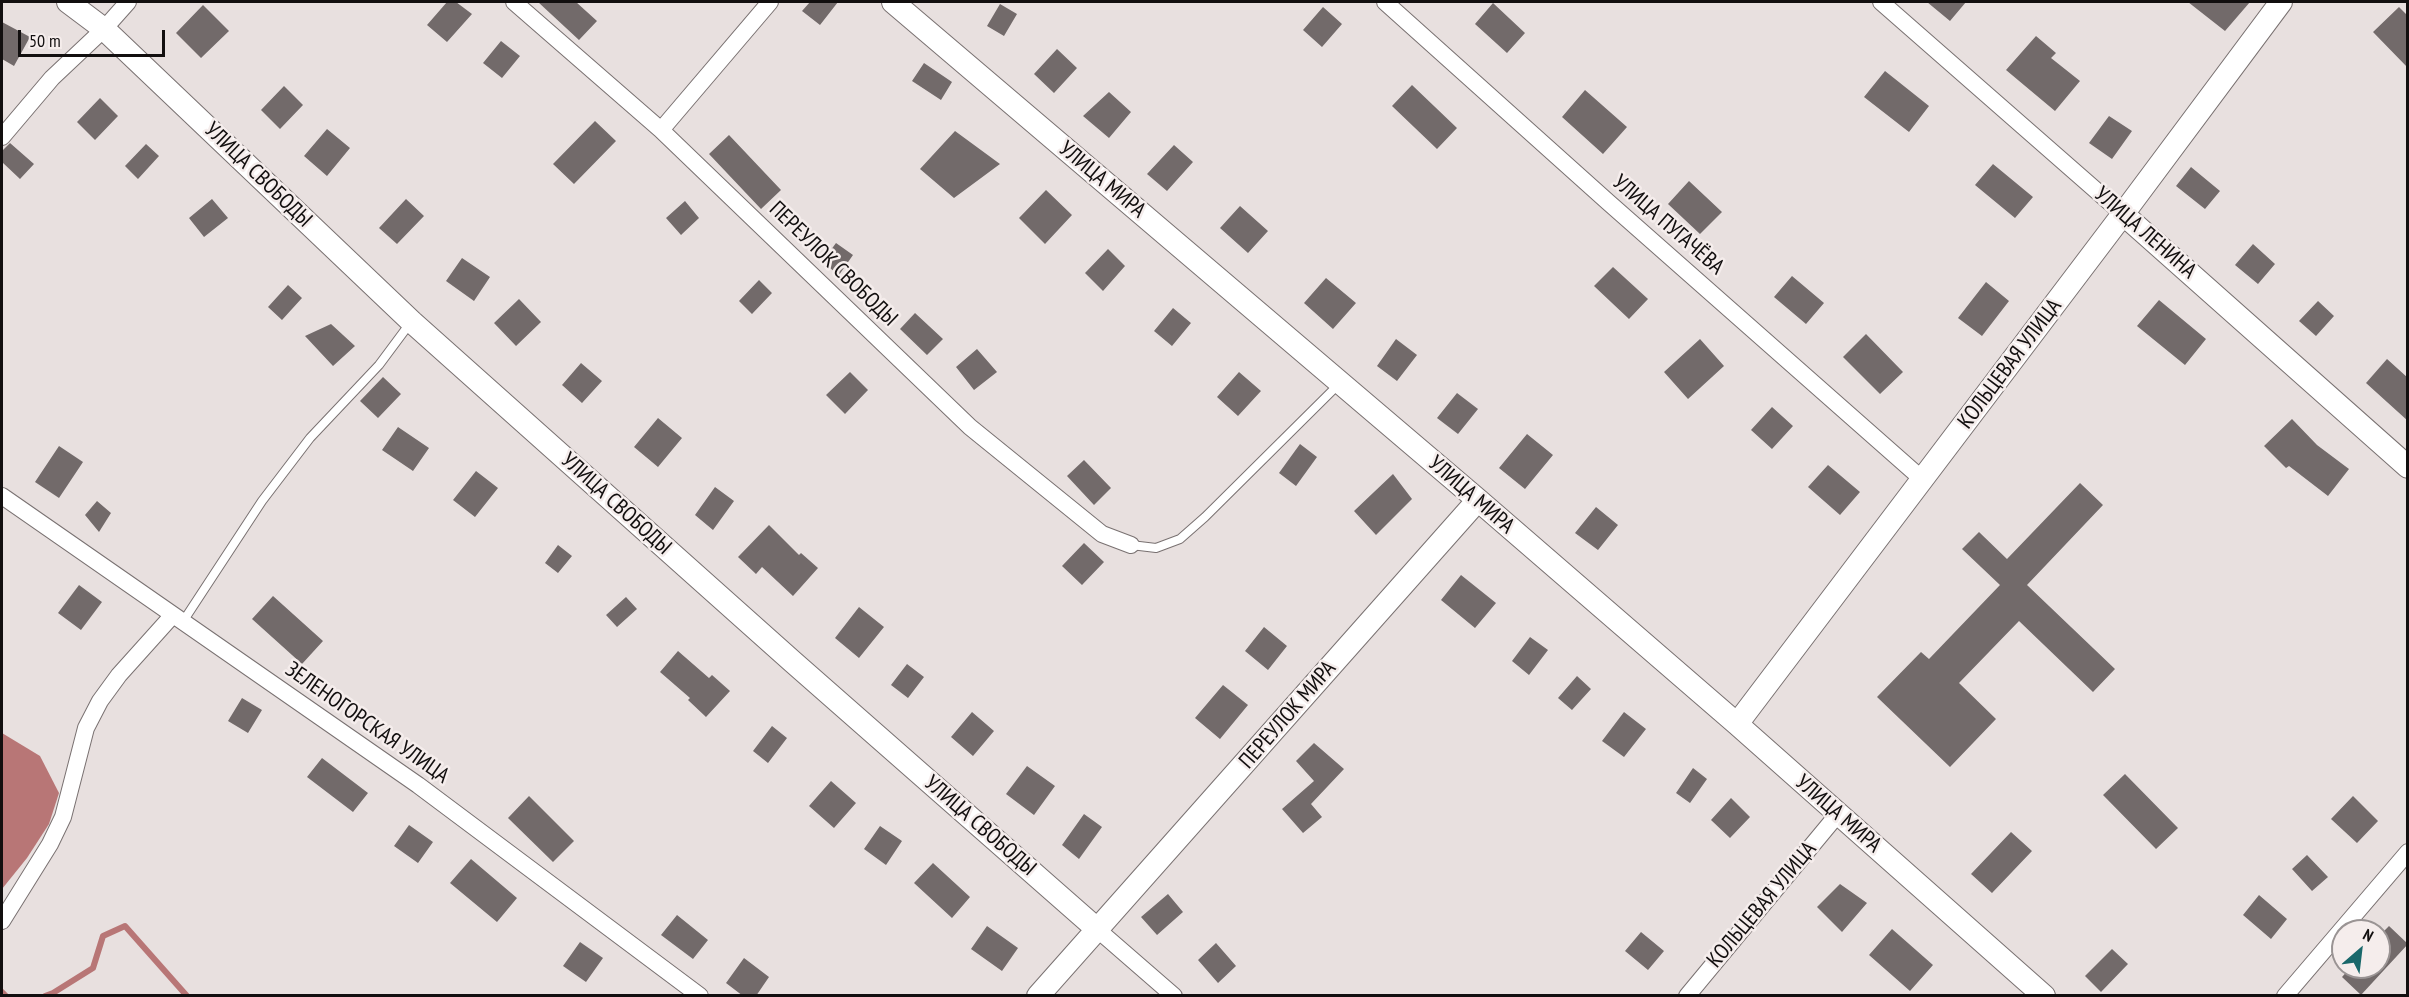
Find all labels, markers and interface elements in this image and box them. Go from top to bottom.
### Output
scale bar [21,18,168,56]
text: 50 m [29,29,61,52]
street label: УЛИЦА СВОБОДЫ [199,117,317,233]
street label: УЛИЦА МИРА [1053,136,1151,224]
street label: УЛИЦА ПУГАЧЁВА [1607,169,1729,281]
street label: УЛИЦА ЛЕНИНА [2089,182,2201,284]
street label: ПЕРЕУЛОК СВОБОДЫ [763,196,903,332]
street label: КОЛЬЦЕВАЯ УЛИЦА [1953,294,2067,434]
street label: УЛИЦА СВОБОДЫ [555,448,677,560]
street label: УЛИЦА МИРА [1423,451,1519,539]
street label: ПЕРЕУЛОК МИРА [1234,656,1342,774]
street label: ЗЕЛЕНОГОРСКАЯ УЛИЦА [280,657,454,789]
street label: УЛИЦА СВОБОДЫ [919,770,1041,882]
street label: УЛИЦА МИРА [1790,770,1886,858]
street label: КОЛЬЦЕВАЯ УЛИЦА [1702,837,1822,973]
north arrow [2331,919,2391,979]
text: N [2360,924,2377,946]

